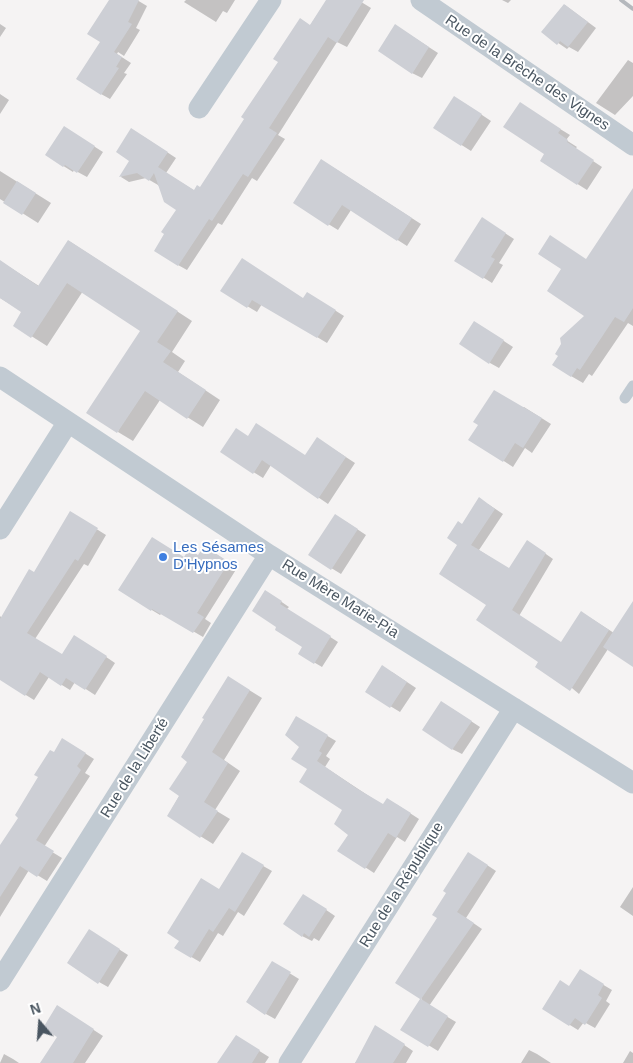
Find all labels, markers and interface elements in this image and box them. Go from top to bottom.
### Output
street label: Rue de la Brèche des Vignes [442,11,612,135]
place label: Les Sésames D'Hypnos [173,539,264,574]
marker: Les Sésames D'Hypnos [157,551,169,563]
street label: Rue Mère Marie-Pia [278,556,402,642]
street label: Rue de la Liberté [97,715,173,821]
street label: Rue de la République [356,819,448,951]
north arrow [15,998,65,1048]
text: N [28,1000,43,1018]

